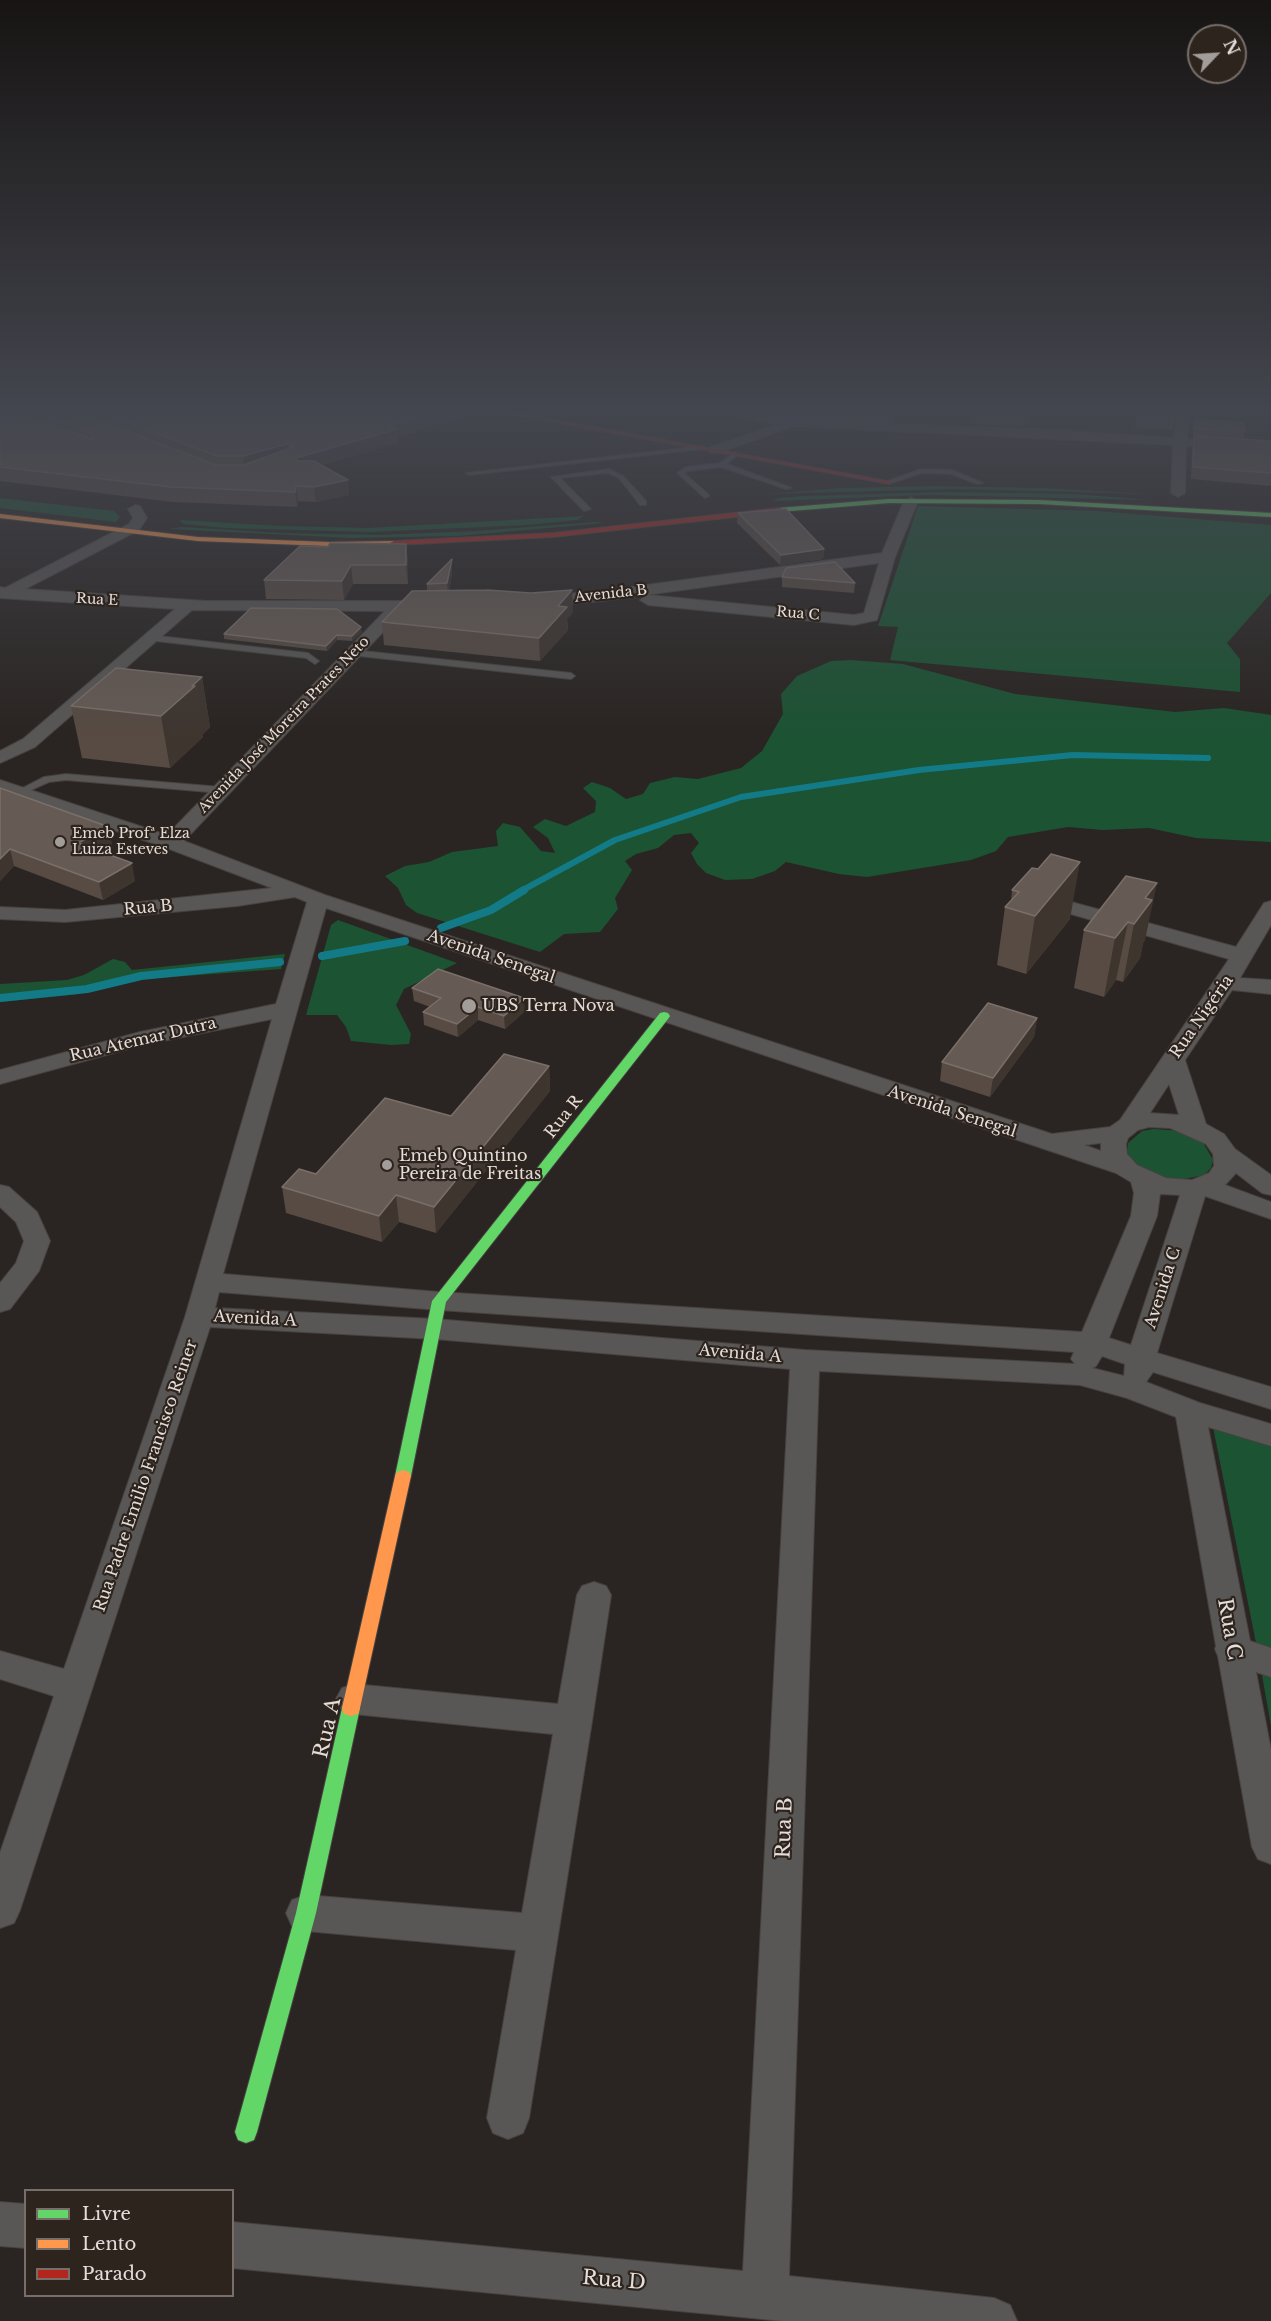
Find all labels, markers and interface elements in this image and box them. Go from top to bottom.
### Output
north arrow [1187,24,1247,84]
text: N [1219,36,1244,58]
street label: Avenida B [574,582,648,606]
street label: Rua E [75,591,119,609]
street label: Rua C [776,604,820,624]
street label: Avenida José Moreira Prates Neto [195,633,373,817]
place label: Emeb Profª Elza Luiza Esteves [72,826,190,858]
marker: Emeb Profª Elza Luiza Esteves [53,835,67,849]
street label: Rua B [123,896,173,920]
street label: Avenida Senegal [424,926,558,988]
street label: Rua Nigéria [1166,972,1238,1062]
place label: UBS Terra Nova [482,996,615,1016]
marker: UBS Terra Nova [460,997,478,1015]
street label: Rua Atemar Dutra [68,1014,218,1066]
street label: Avenida Senegal [885,1082,1019,1142]
street label: Rua R [541,1092,587,1142]
place label: Emeb Quintino Pereira de Freitas [399,1146,541,1184]
marker: Emeb Quintino Pereira de Freitas [380,1158,394,1172]
street label: Avenida C [1141,1245,1185,1331]
street label: Avenida A [213,1307,297,1331]
street label: Rua Padre Emilio Francisco Reiner [90,1337,202,1615]
street label: Avenida A [698,1341,782,1367]
street label: Rua C [1212,1596,1246,1662]
street label: Rua A [309,1695,347,1761]
street label: Rua B [772,1797,798,1859]
legend [24,2189,234,2297]
text: Livre [82,2203,131,2225]
text: Lento [82,2233,136,2255]
text: Parado [82,2263,147,2285]
street label: Rua D [581,2266,647,2296]

